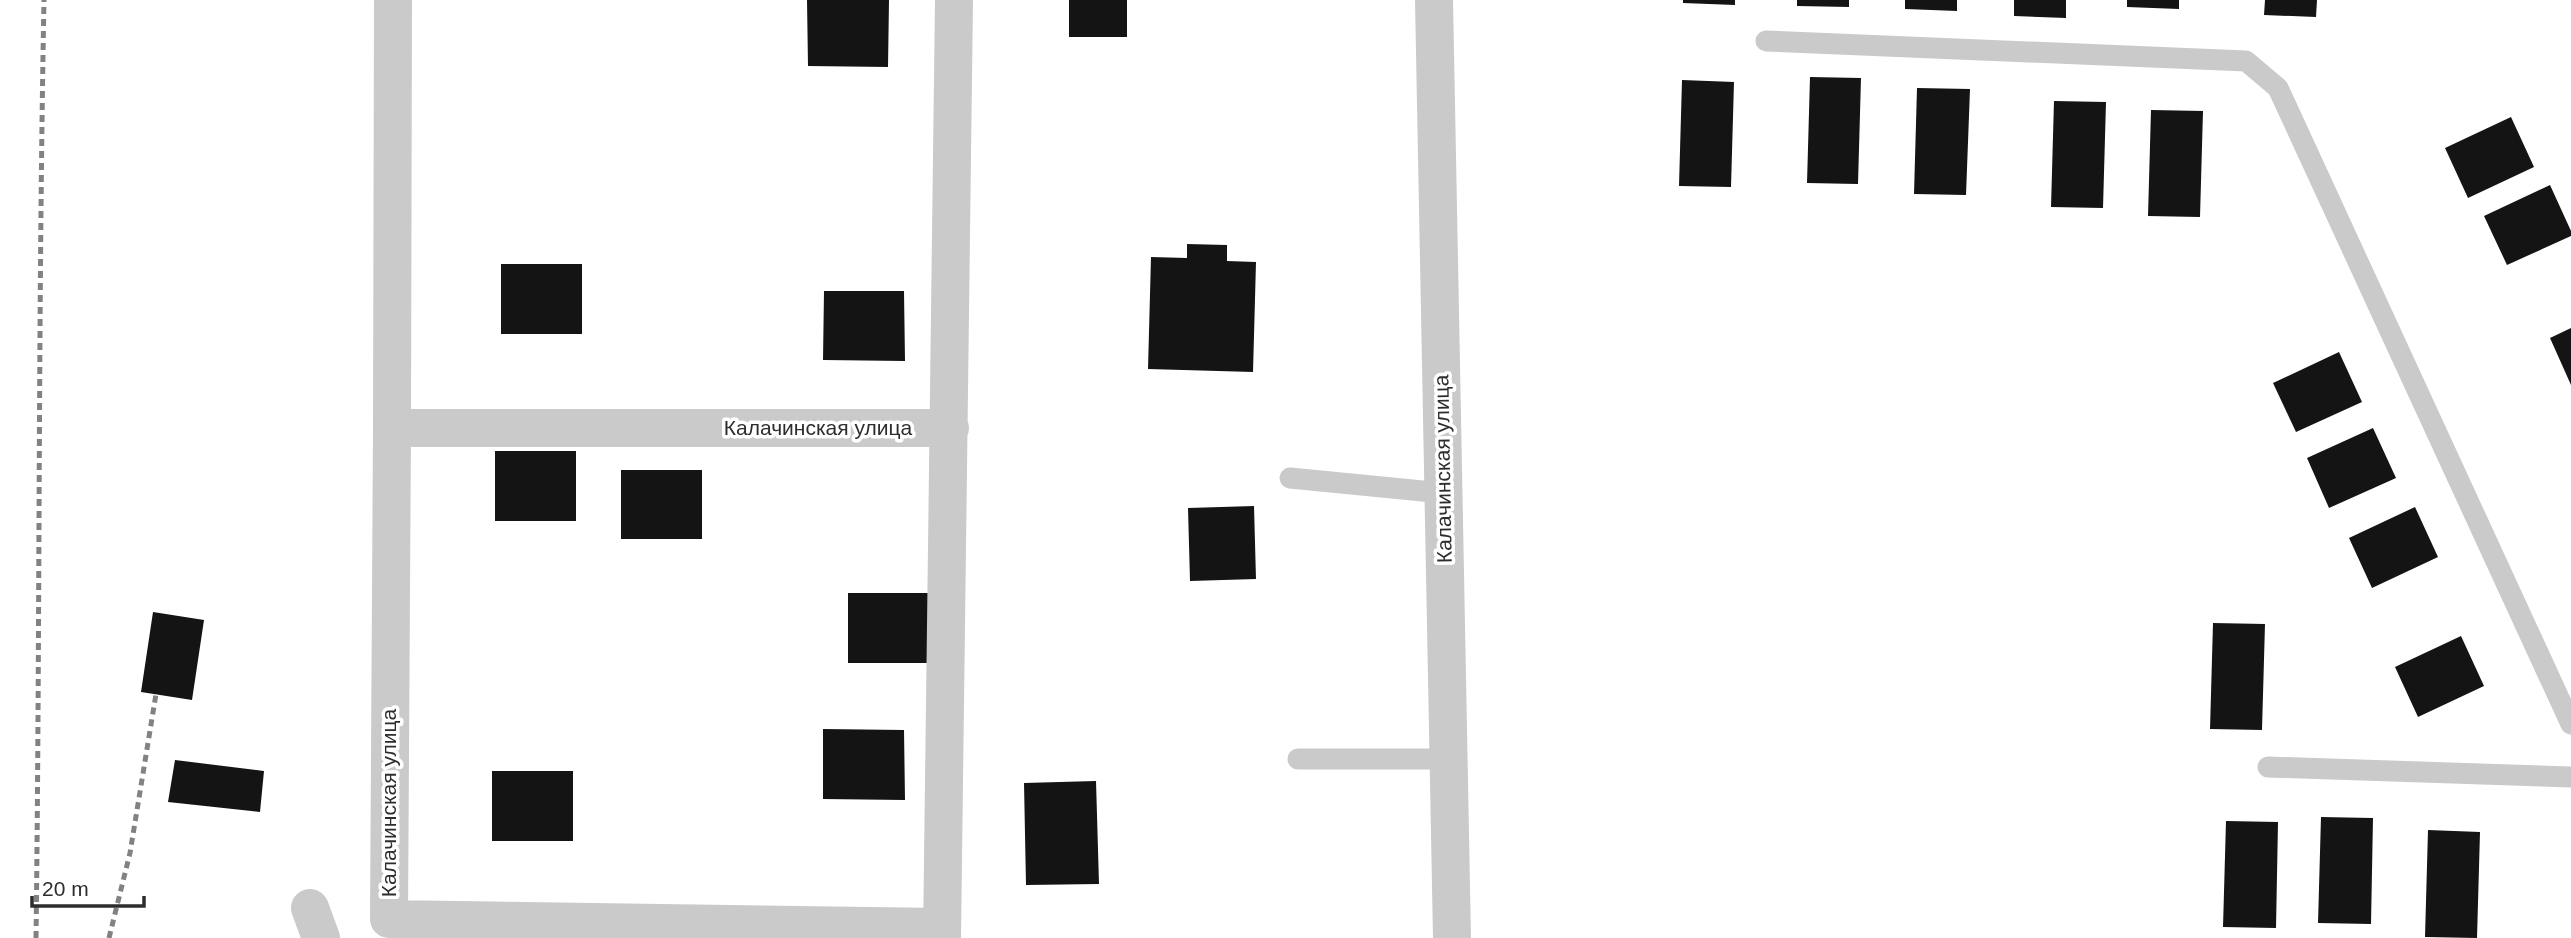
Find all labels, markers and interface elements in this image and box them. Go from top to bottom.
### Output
street label: Калачинская улица [1429,374,1456,563]
street label: Калачинская улица [724,416,913,439]
street label: Калачинская улица [377,708,400,897]
scale bar [32,864,144,908]
text: 20 m [42,877,89,900]

